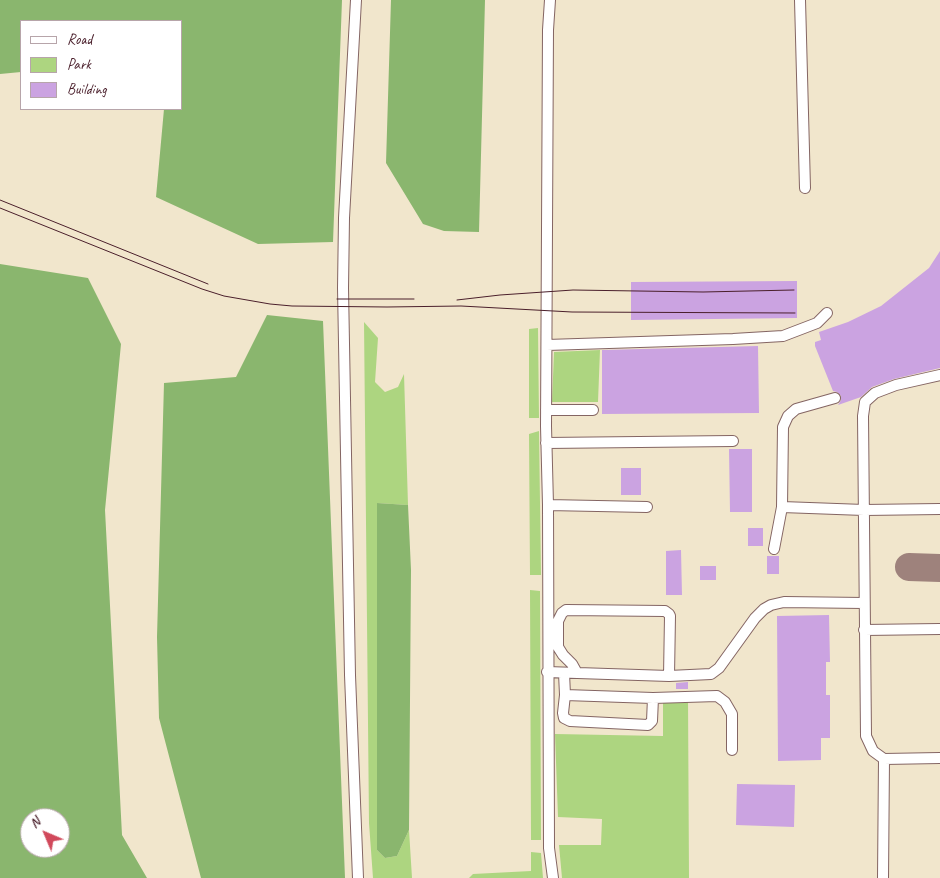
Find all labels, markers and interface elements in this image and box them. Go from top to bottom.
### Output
legend [20,20,182,110]
text: Road [67,30,92,49]
text: Park [67,55,91,74]
text: Building [67,80,106,99]
north arrow [20,808,70,858]
text: N [26,814,44,832]

